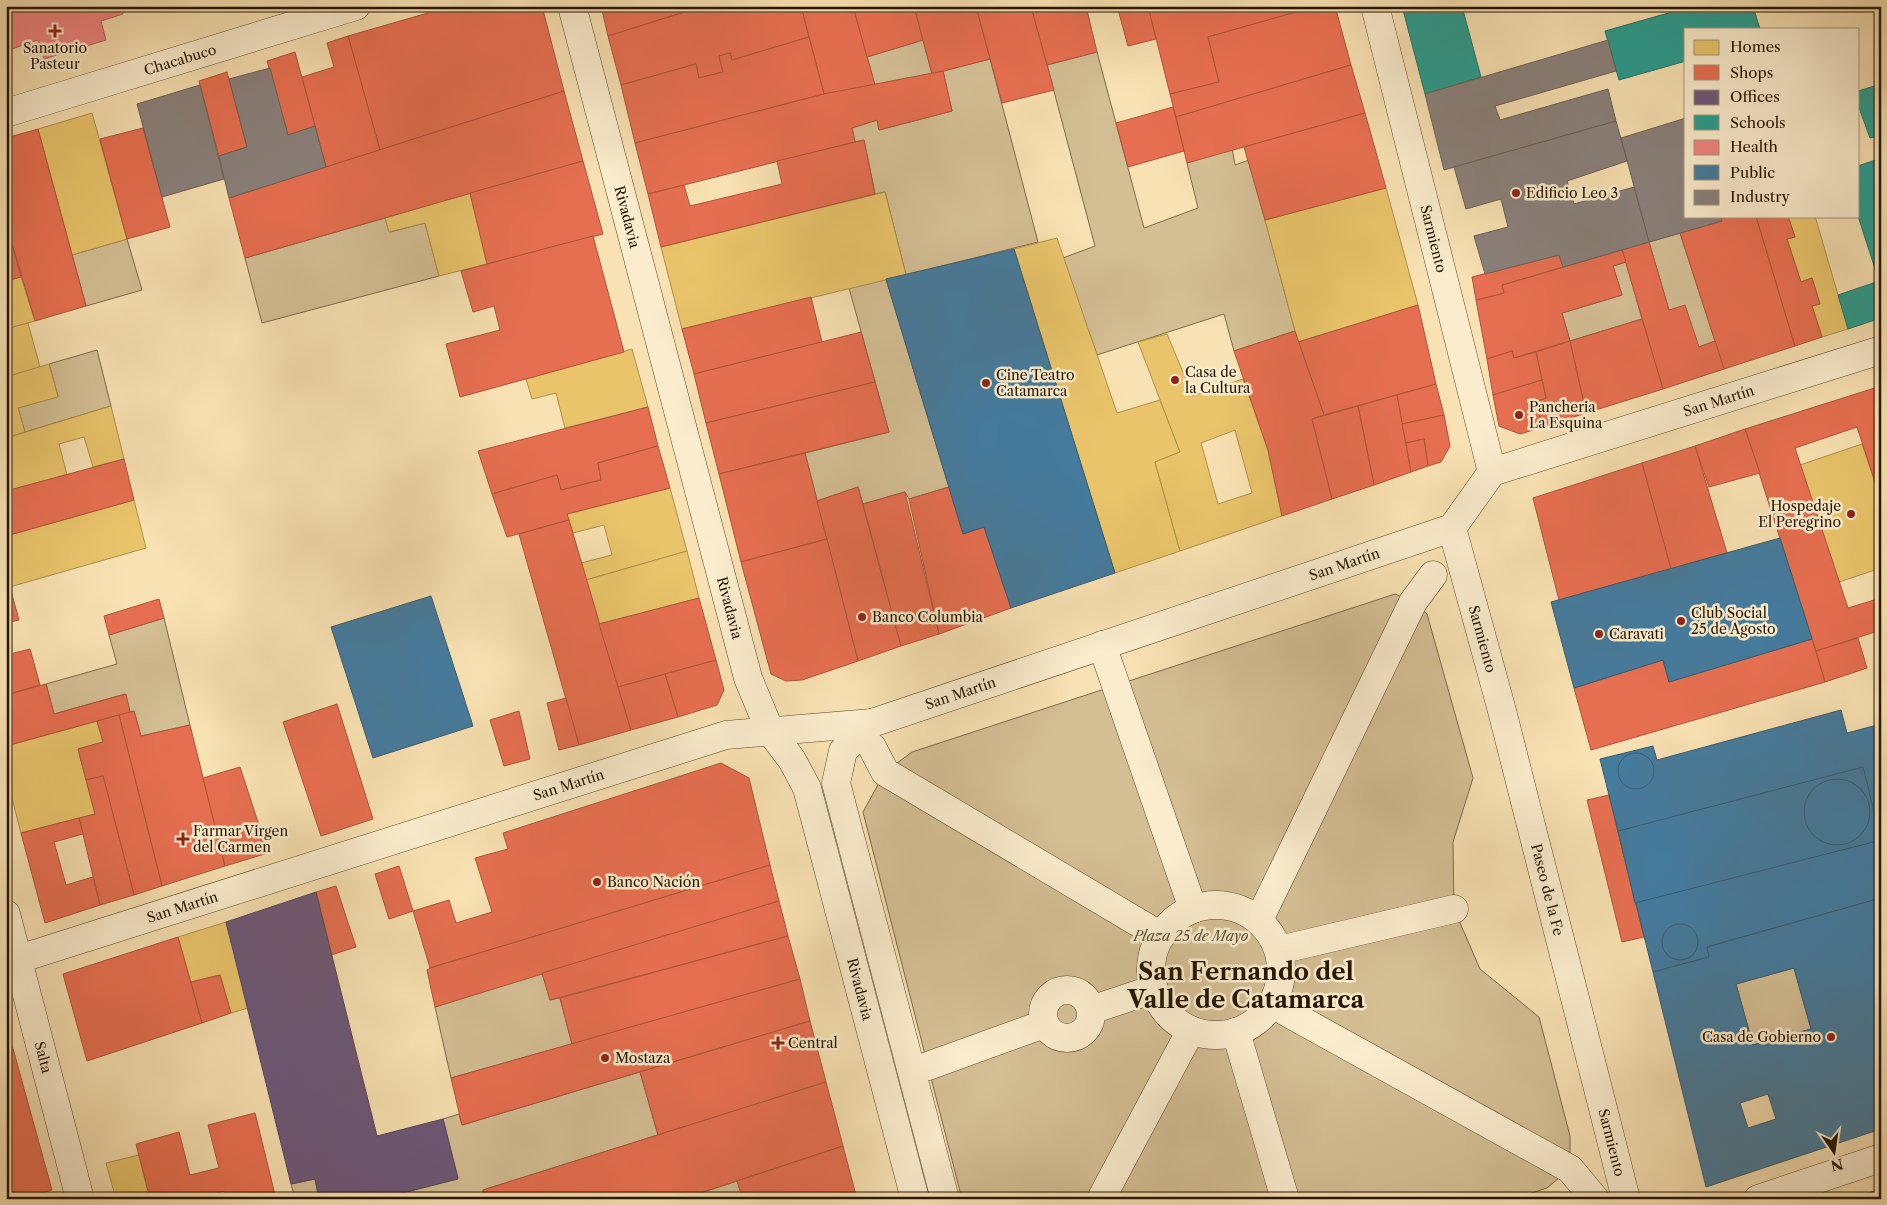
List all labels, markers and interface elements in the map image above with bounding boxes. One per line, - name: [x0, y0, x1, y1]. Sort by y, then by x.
- marker: Sanatorio Pasteur: [48, 24, 62, 38]
- legend: [1684, 28, 1860, 218]
- text: Homes: [1730, 37, 1781, 56]
- place label: Sanatorio Pasteur: [23, 39, 87, 73]
- street label: Chacabuco: [142, 40, 218, 79]
- text: Shops: [1730, 63, 1773, 82]
- text: Offices: [1730, 87, 1780, 106]
- text: Schools: [1730, 113, 1786, 132]
- text: Health: [1730, 137, 1779, 156]
- text: Public: [1730, 163, 1775, 182]
- street label: Rivadavia: [610, 184, 644, 251]
- place label: Edificio Leo 3: [1526, 184, 1618, 202]
- marker: Edificio Leo 3: [1510, 187, 1522, 199]
- text: Industry: [1730, 187, 1790, 206]
- street label: Sarmiento: [1416, 203, 1451, 274]
- place label: Casa de la Cultura: [1185, 363, 1251, 397]
- place label: Cine Teatro Catamarca: [996, 366, 1075, 400]
- marker: Casa de la Cultura: [1169, 374, 1181, 386]
- marker: Cine Teatro Catamarca: [980, 377, 992, 389]
- street label: San Martín: [1681, 381, 1757, 421]
- place label: Pancheria La Esquina: [1529, 398, 1603, 432]
- marker: Pancheria La Esquina: [1513, 409, 1525, 421]
- place label: Hospedaje El Peregrino: [1758, 497, 1841, 531]
- marker: Hospedaje El Peregrino: [1845, 508, 1857, 520]
- street label: San Martín: [1307, 544, 1382, 584]
- street label: Rivadavia: [713, 575, 747, 641]
- street label: Sarmiento: [1465, 603, 1500, 675]
- place label: Club Social 25 de Agosto: [1691, 604, 1776, 638]
- place label: Banco Columbia: [872, 608, 983, 626]
- marker: Banco Columbia: [856, 611, 868, 623]
- marker: Club Social 25 de Agosto: [1675, 615, 1687, 627]
- place label: Caravati: [1609, 625, 1664, 643]
- marker: Caravati: [1593, 628, 1605, 640]
- street label: San Martín: [923, 673, 998, 714]
- street label: San Martín: [531, 765, 606, 805]
- place label: Farmar Virgen del Carmen: [193, 822, 288, 856]
- marker: Farmar Virgen del Carmen: [177, 833, 189, 845]
- street label: Paseo de la Fe: [1527, 842, 1568, 938]
- place label: Banco Nación: [607, 873, 700, 891]
- marker: Banco Nación: [591, 876, 603, 888]
- street label: San Martín: [145, 887, 220, 927]
- park label: Plaza 25 de Mayo: [1133, 927, 1249, 945]
- street label: Rivadavia: [843, 956, 877, 1023]
- district label: San Fernando del Valle de Catamarca: [1126, 957, 1366, 1014]
- place label: Casa de Gobierno: [1702, 1028, 1821, 1046]
- marker: Casa de Gobierno: [1825, 1031, 1837, 1043]
- place label: Central: [788, 1034, 838, 1052]
- marker: Central: [772, 1037, 784, 1049]
- street label: Salta: [30, 1039, 56, 1076]
- place label: Mostaza: [615, 1049, 671, 1067]
- marker: Mostaza: [599, 1052, 611, 1064]
- street label: Sarmiento: [1594, 1107, 1629, 1178]
- north arrow: [1810, 1128, 1860, 1178]
- text: N: [1829, 1155, 1845, 1175]

